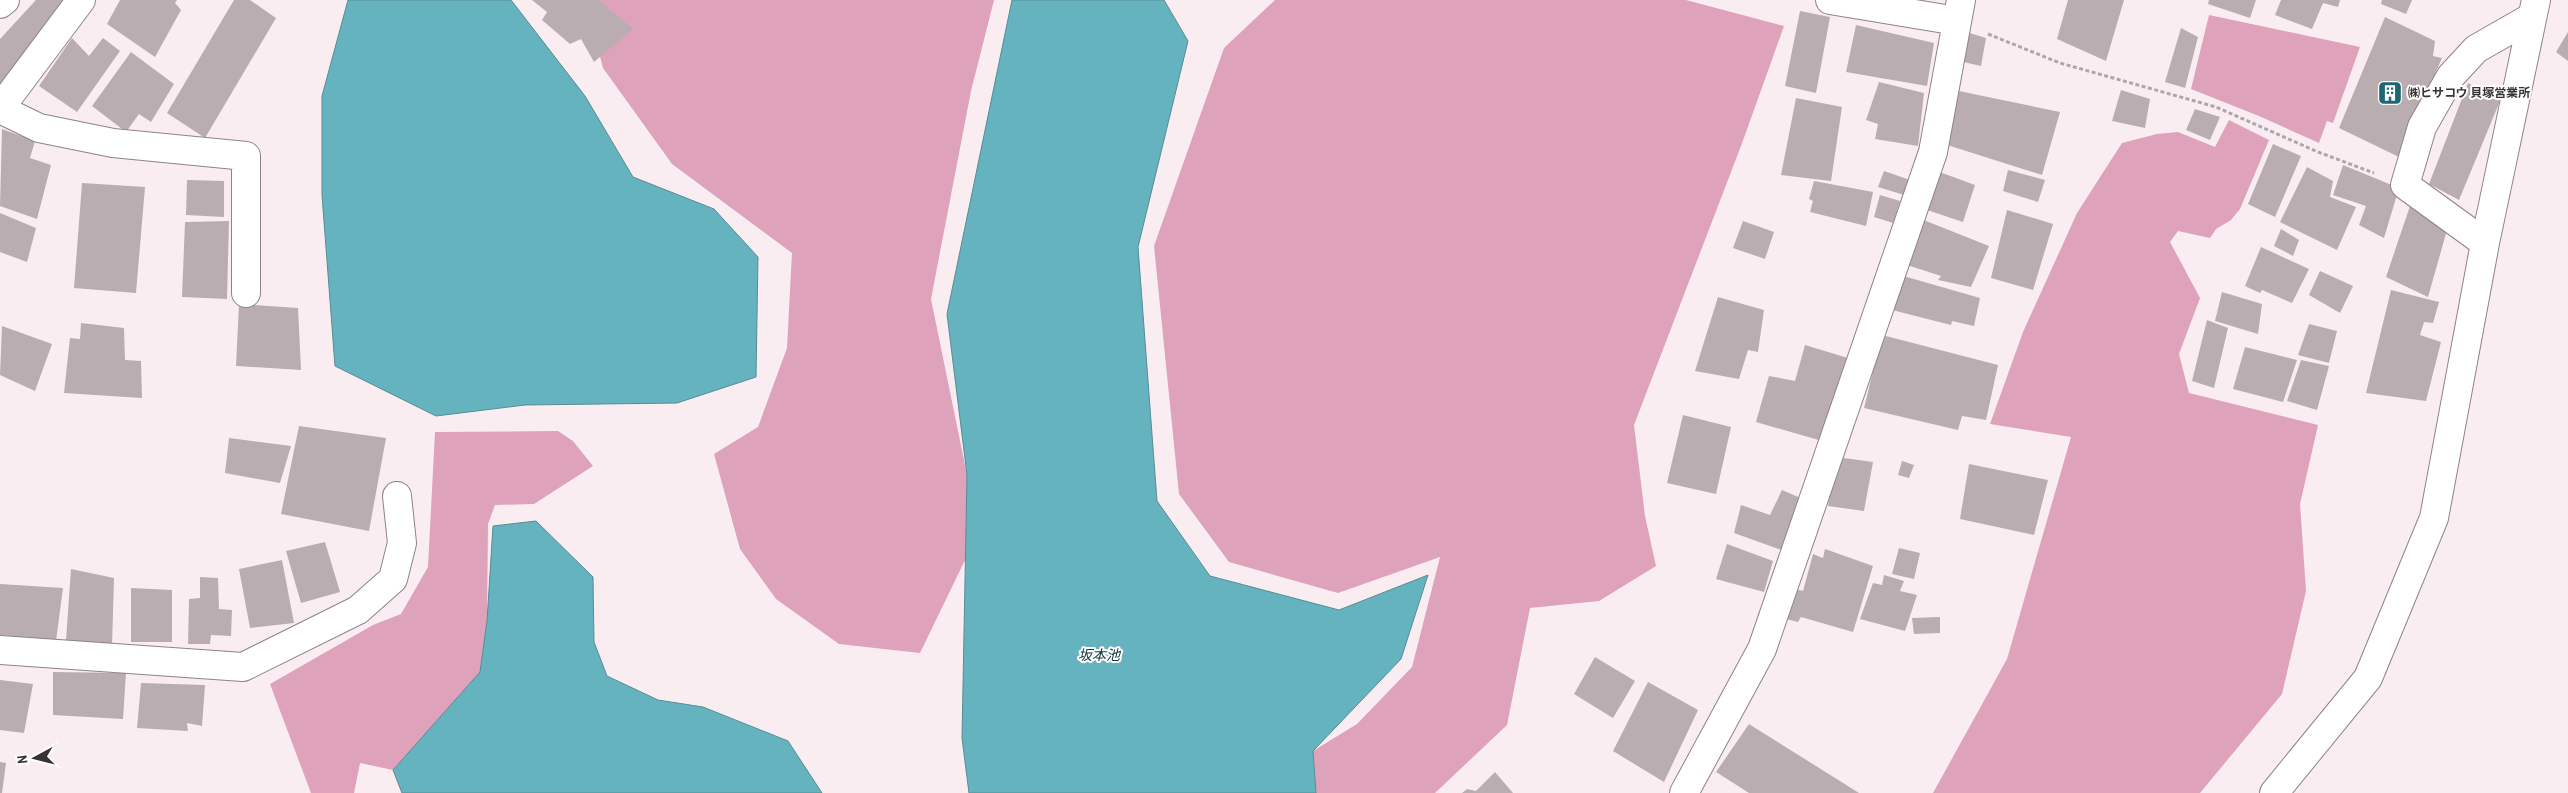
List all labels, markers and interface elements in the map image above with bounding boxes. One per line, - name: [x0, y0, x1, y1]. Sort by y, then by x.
- building icon: ㈱ヒサコウ 貝塚営業所: [2377, 80, 2403, 106]
- place label: ㈱ヒサコウ 貝塚営業所: [2408, 85, 2530, 101]
- water label: 坂本池: [1078, 646, 1122, 664]
- north arrow: [10, 733, 60, 783]
- text: N: [13, 754, 32, 765]

